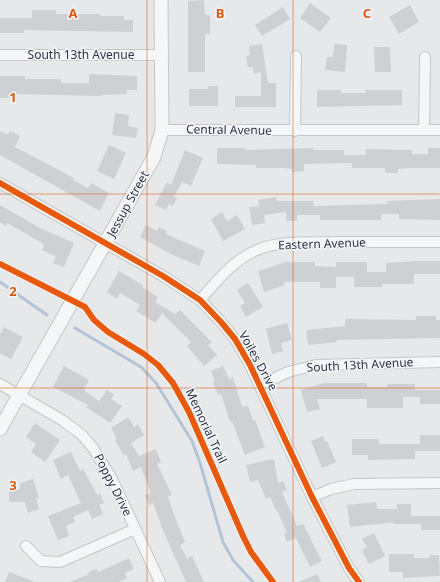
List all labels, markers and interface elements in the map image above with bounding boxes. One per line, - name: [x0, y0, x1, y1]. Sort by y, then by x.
- text: A: [69, 4, 78, 22]
- text: B: [216, 4, 224, 22]
- text: C: [363, 4, 371, 22]
- street label: South 13th Avenue: [28, 46, 135, 63]
- text: 1: [9, 88, 17, 106]
- street label: Central Avenue: [186, 120, 272, 139]
- street label: Jessup Street: [102, 167, 153, 241]
- street label: Eastern Avenue: [278, 233, 366, 254]
- text: 2: [9, 282, 17, 300]
- street label: Voiles Drive: [235, 328, 282, 394]
- street label: South 13th Avenue: [306, 353, 414, 376]
- street label: Memorial Trail: [182, 386, 231, 466]
- street label: Poppy Drive: [90, 451, 137, 519]
- text: 3: [9, 476, 17, 494]

